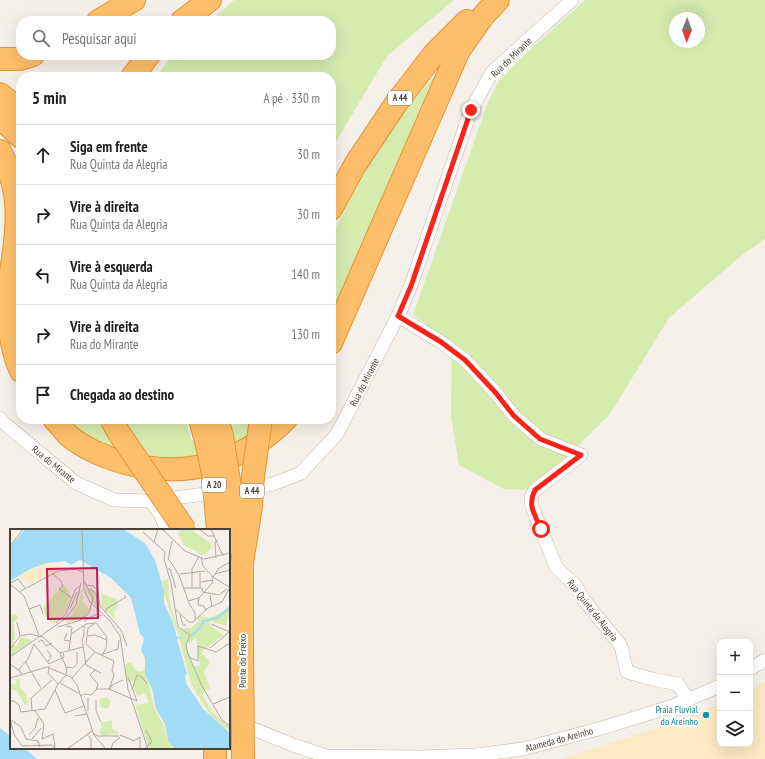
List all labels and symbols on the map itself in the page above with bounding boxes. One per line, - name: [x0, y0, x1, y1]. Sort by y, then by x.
- north arrow: [669, 12, 705, 48]
- street label: Rua do Mirante: [488, 34, 535, 80]
- road number: A 44: [388, 91, 412, 105]
- route end: [462, 101, 480, 119]
- street label: Rua do Mirante: [347, 356, 382, 409]
- street label: Rua do Mirante: [29, 443, 78, 486]
- road number: A 20: [202, 478, 226, 492]
- road number: A 44: [240, 484, 264, 498]
- route start: [532, 520, 550, 538]
- inset map: [10, 529, 230, 749]
- street label: Rua Quinta da Alegria: [564, 577, 621, 644]
- street label: Ponte do Freixo: [236, 634, 249, 688]
- place label: Praia Fluvial do Areinho: [656, 703, 699, 728]
- marker: Praia Fluvial do Areinho: [701, 710, 711, 720]
- street label: Alameda do Areinho: [524, 724, 594, 755]

